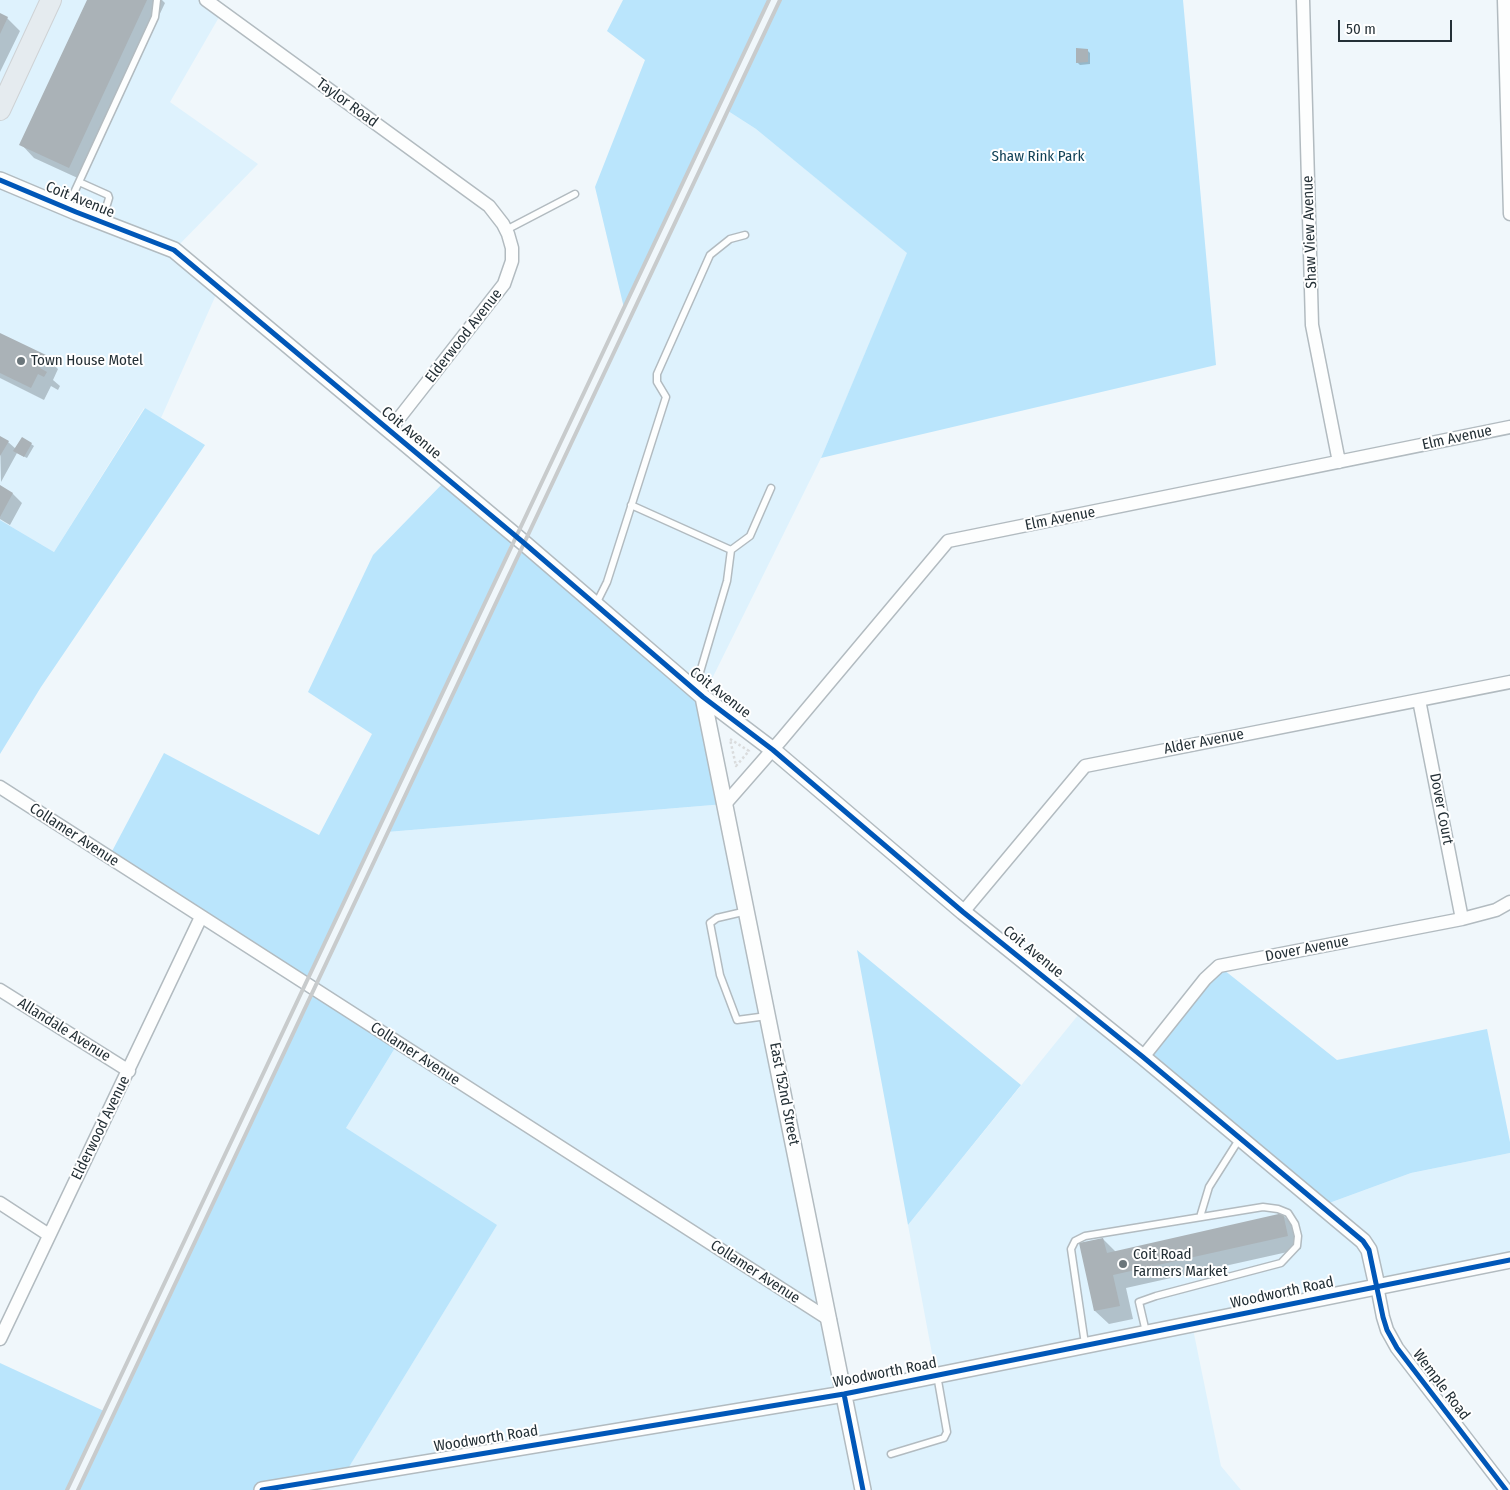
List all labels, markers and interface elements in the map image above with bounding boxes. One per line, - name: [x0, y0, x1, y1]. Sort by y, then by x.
- scale bar: [1340, 10, 1454, 42]
- text: 50 m: [1346, 20, 1376, 38]
- street label: Taylor Road: [313, 75, 381, 131]
- park label: Shaw Rink Park: [992, 148, 1084, 166]
- street label: Shaw View Avenue: [1299, 175, 1321, 289]
- street label: Coit Avenue: [43, 178, 117, 222]
- street label: Elderwood Avenue: [422, 286, 506, 386]
- place label: Town House Motel: [31, 352, 143, 370]
- marker: Town House Motel: [15, 355, 27, 367]
- street label: Coit Avenue: [377, 403, 445, 463]
- street label: Elm Avenue: [1420, 422, 1494, 454]
- street label: Elm Avenue: [1023, 503, 1097, 535]
- street label: Coit Avenue: [686, 664, 754, 722]
- street label: Alder Avenue: [1162, 725, 1246, 759]
- street label: Dover Court: [1425, 772, 1457, 846]
- street label: Collamer Avenue: [26, 799, 122, 871]
- street label: Coit Avenue: [999, 922, 1067, 982]
- street label: Dover Avenue: [1264, 932, 1350, 966]
- street label: Allandale Avenue: [14, 994, 114, 1066]
- street label: Collamer Avenue: [367, 1018, 463, 1090]
- street label: East 152nd Street: [765, 1041, 803, 1147]
- street label: Elderwood Avenue: [68, 1073, 134, 1183]
- street label: Collamer Avenue: [707, 1236, 803, 1308]
- place label: Coit Road Farmers Market: [1133, 1246, 1228, 1281]
- marker: Coit Road Farmers Market: [1117, 1258, 1129, 1270]
- street label: Woodworth Road: [1229, 1273, 1335, 1313]
- street label: Wemple Road: [1409, 1346, 1473, 1424]
- street label: Woodworth Road: [832, 1354, 938, 1392]
- street label: Woodworth Road: [433, 1422, 539, 1456]

